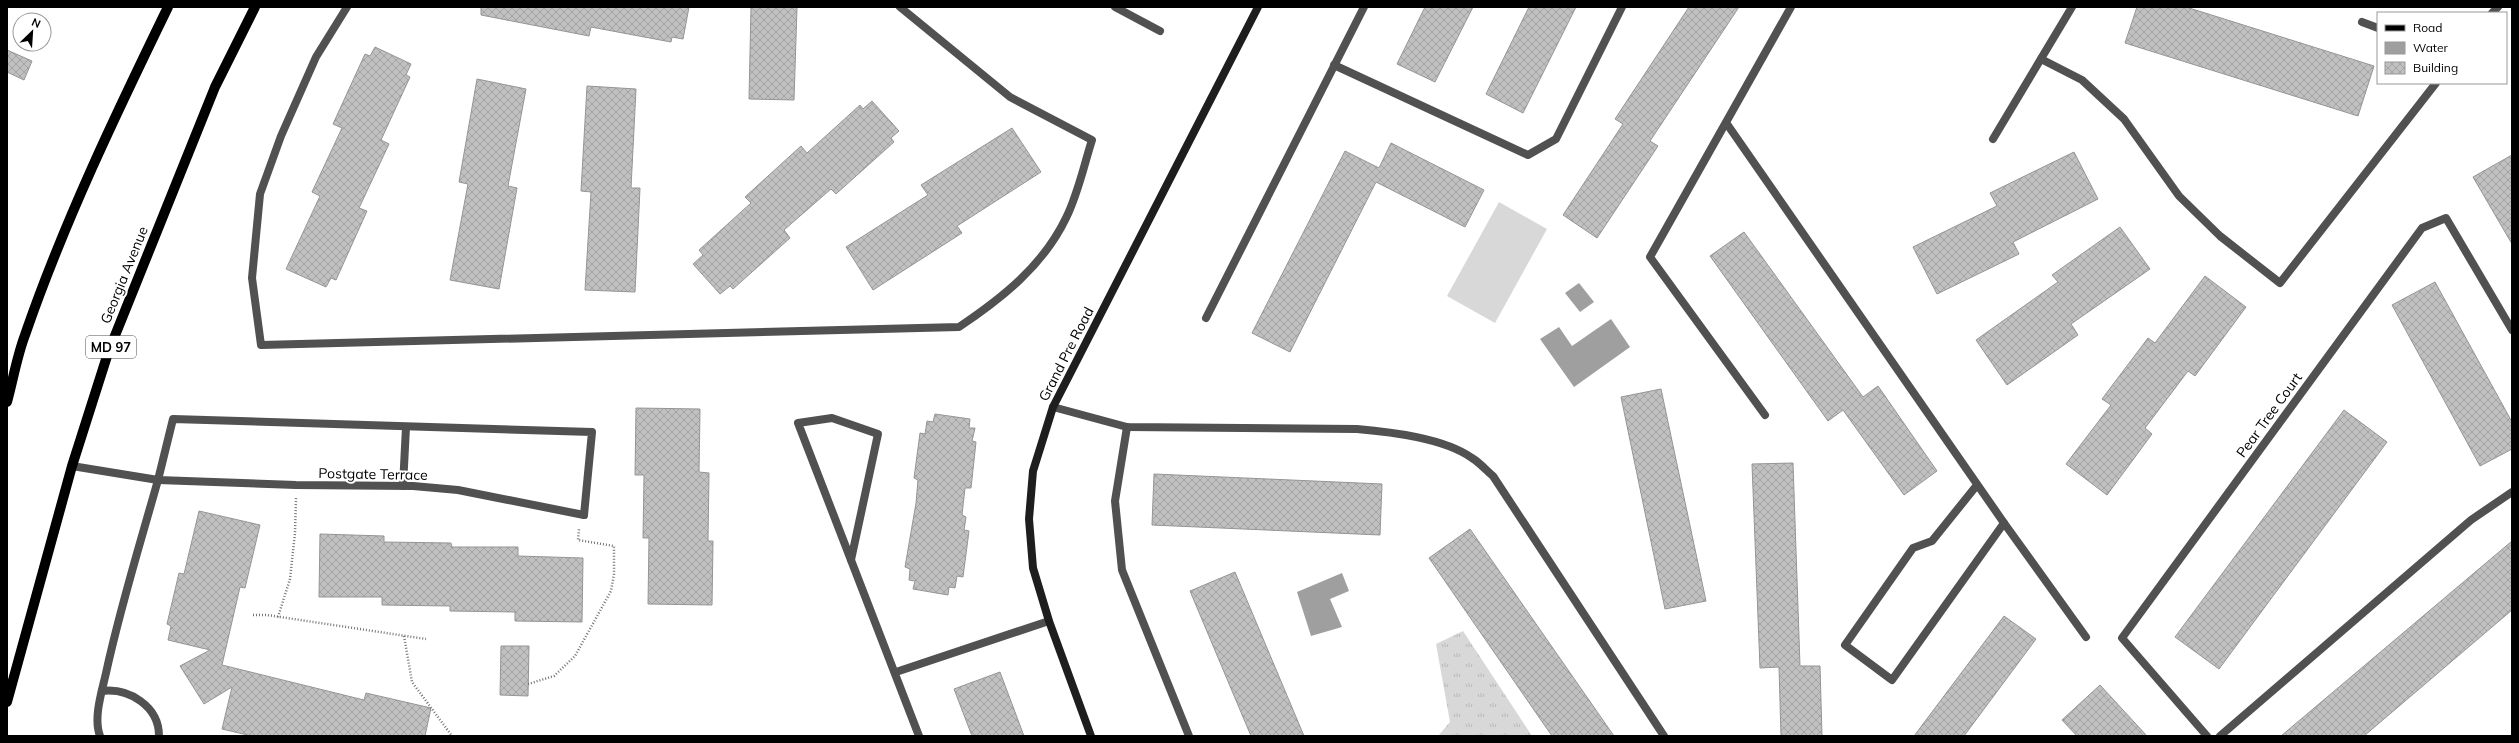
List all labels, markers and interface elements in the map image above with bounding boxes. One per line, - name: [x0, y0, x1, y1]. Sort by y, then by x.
- north arrow: [12, 12, 52, 52]
- legend: [2377, 12, 2507, 84]
- text: N: [30, 15, 43, 31]
- text: Road: [2413, 20, 2442, 35]
- text: Water: [2413, 40, 2449, 55]
- text: Building: [2413, 60, 2458, 75]
- street label: Georgia Avenue: [96, 224, 152, 326]
- street label: Grand Pre Road: [1034, 304, 1098, 404]
- road number: MD 97: [86, 336, 136, 358]
- street label: Pear Tree Court: [2232, 369, 2306, 461]
- street label: Postgate Terrace: [318, 464, 428, 484]

